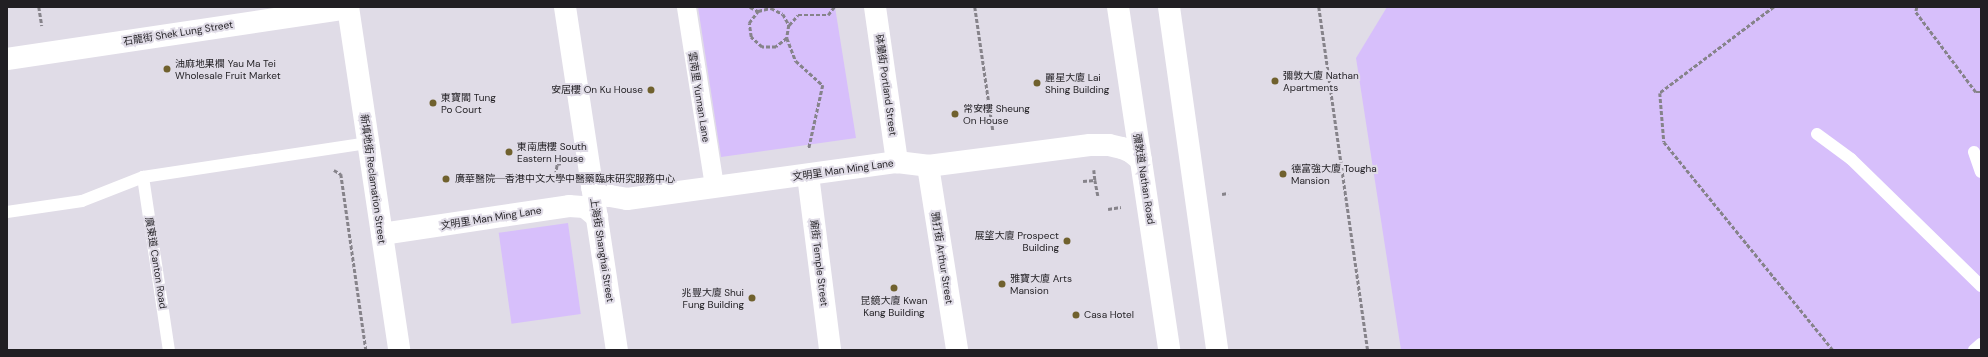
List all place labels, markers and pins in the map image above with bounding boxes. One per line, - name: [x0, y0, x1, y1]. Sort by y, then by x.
- place label: 油麻地果欄 Yau Ma Tei Wholesale Fruit Market: [175, 57, 281, 80]
- marker: 油麻地果欄 Yau Ma Tei Wholesale Fruit Market: [162, 64, 172, 74]
- place label: 彌敦大廈 Nathan Apartments: [1283, 69, 1359, 92]
- place label: 麗星大廈 Lai Shing Building: [1045, 71, 1109, 94]
- marker: 彌敦大廈 Nathan Apartments: [1270, 76, 1280, 86]
- marker: 麗星大廈 Lai Shing Building: [1032, 78, 1042, 88]
- place label: 安居樓 On Ku House: [551, 84, 643, 96]
- marker: 安居樓 On Ku House: [646, 85, 656, 95]
- place label: 東寶閣 Tung Po Court: [441, 91, 496, 114]
- marker: 東寶閣 Tung Po Court: [428, 98, 438, 108]
- place label: 常安樓 Sheung On House: [963, 102, 1030, 126]
- marker: 常安樓 Sheung On House: [950, 109, 960, 119]
- place label: 東南唐樓 South Eastern House: [517, 140, 587, 164]
- marker: 東南唐樓 South Eastern House: [504, 147, 514, 157]
- place label: 德富強大廈 Tougha Mansion: [1291, 162, 1377, 186]
- marker: 德富強大廈 Tougha Mansion: [1278, 169, 1288, 179]
- marker: 廣華醫院─香港中文大學中醫藥臨床研究服務中心: [440, 173, 452, 185]
- place label: 廣華醫院─香港中文大學中醫藥臨床研究服務中心: [455, 173, 675, 185]
- place label: 展望大廈 Prospect Building: [975, 229, 1059, 252]
- marker: 展望大廈 Prospect Building: [1062, 236, 1072, 246]
- place label: 雅寶大廈 Arts Mansion: [1010, 272, 1072, 296]
- marker: 雅寶大廈 Arts Mansion: [997, 279, 1007, 289]
- marker: 昆鏡大廈 Kwan Kang Building: [889, 283, 899, 293]
- place label: 兆豐大廈 Shui Fung Building: [682, 286, 744, 310]
- marker: 兆豐大廈 Shui Fung Building: [747, 293, 757, 303]
- place label: 昆鏡大廈 Kwan Kang Building: [861, 294, 927, 318]
- place label: Casa Hotel: [1084, 309, 1134, 321]
- marker: Casa Hotel: [1071, 310, 1081, 320]

